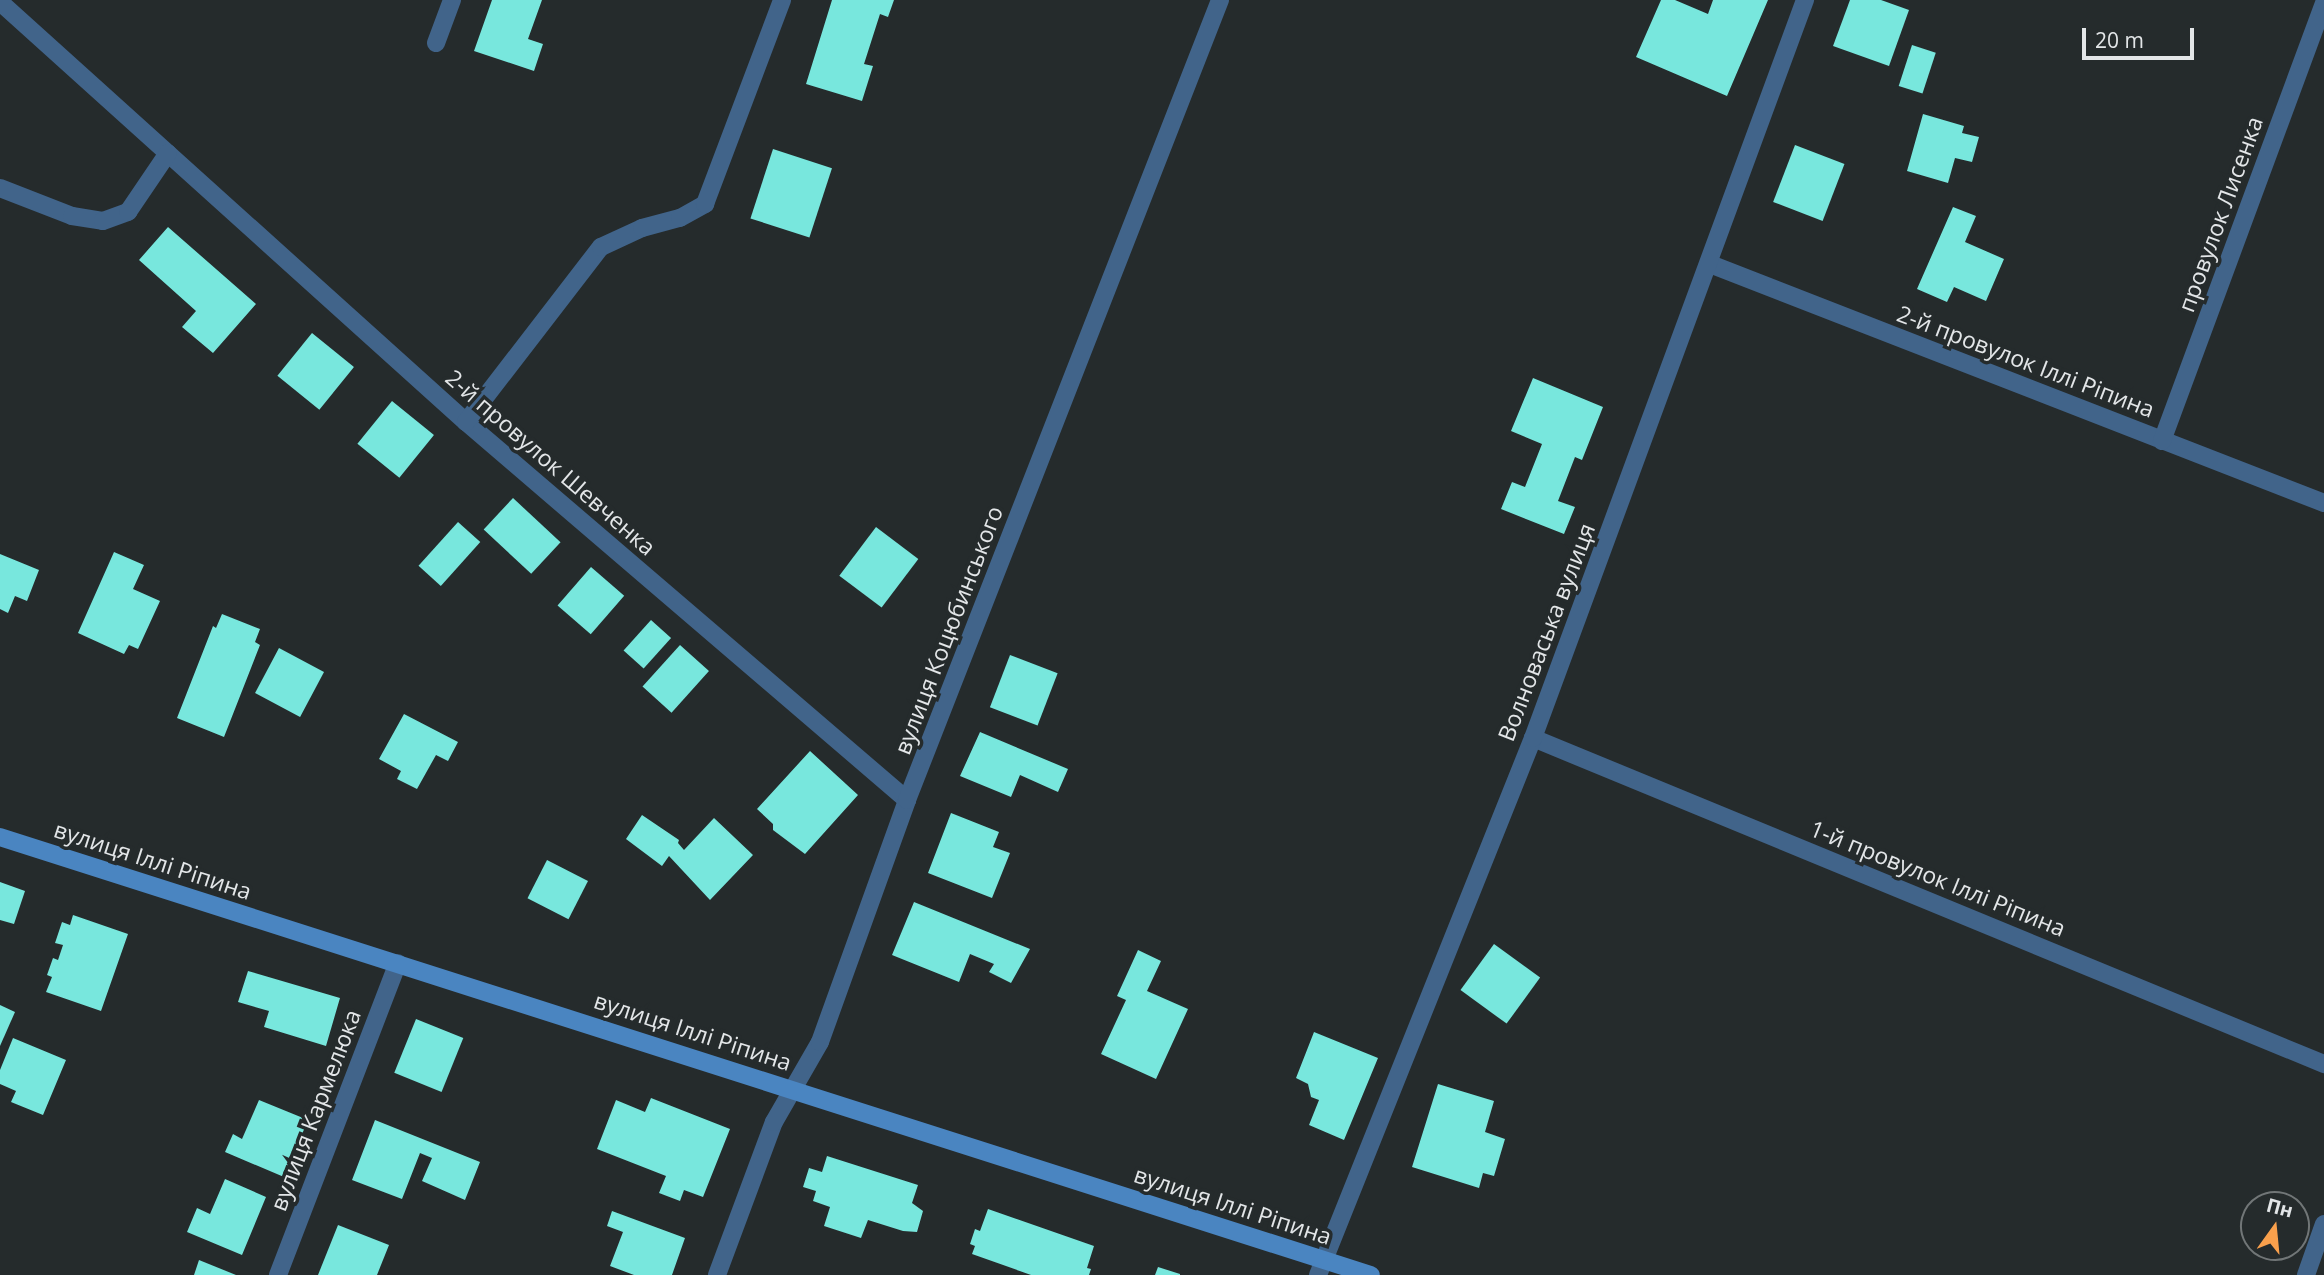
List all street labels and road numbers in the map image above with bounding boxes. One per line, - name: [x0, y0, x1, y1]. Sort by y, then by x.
- street label: провулок Лисенка: [2172, 113, 2268, 315]
- street label: 2-й провулок Іллі Ріпина: [1893, 299, 2159, 423]
- street label: 2-й провулок Шевченка: [440, 363, 662, 561]
- street label: вулиця Коцюбинського: [888, 502, 1008, 758]
- street label: Волноваська вулиця: [1492, 519, 1600, 745]
- street label: 1-й провулок Іллі Ріпина: [1806, 814, 2070, 942]
- street label: вулиця Іллі Ріпина: [51, 815, 255, 905]
- street label: вулиця Іллі Ріпина: [591, 986, 795, 1076]
- street label: вулиця Кармелюка: [264, 1006, 366, 1214]
- street label: вулиця Іллі Ріпина: [1131, 1160, 1335, 1250]

